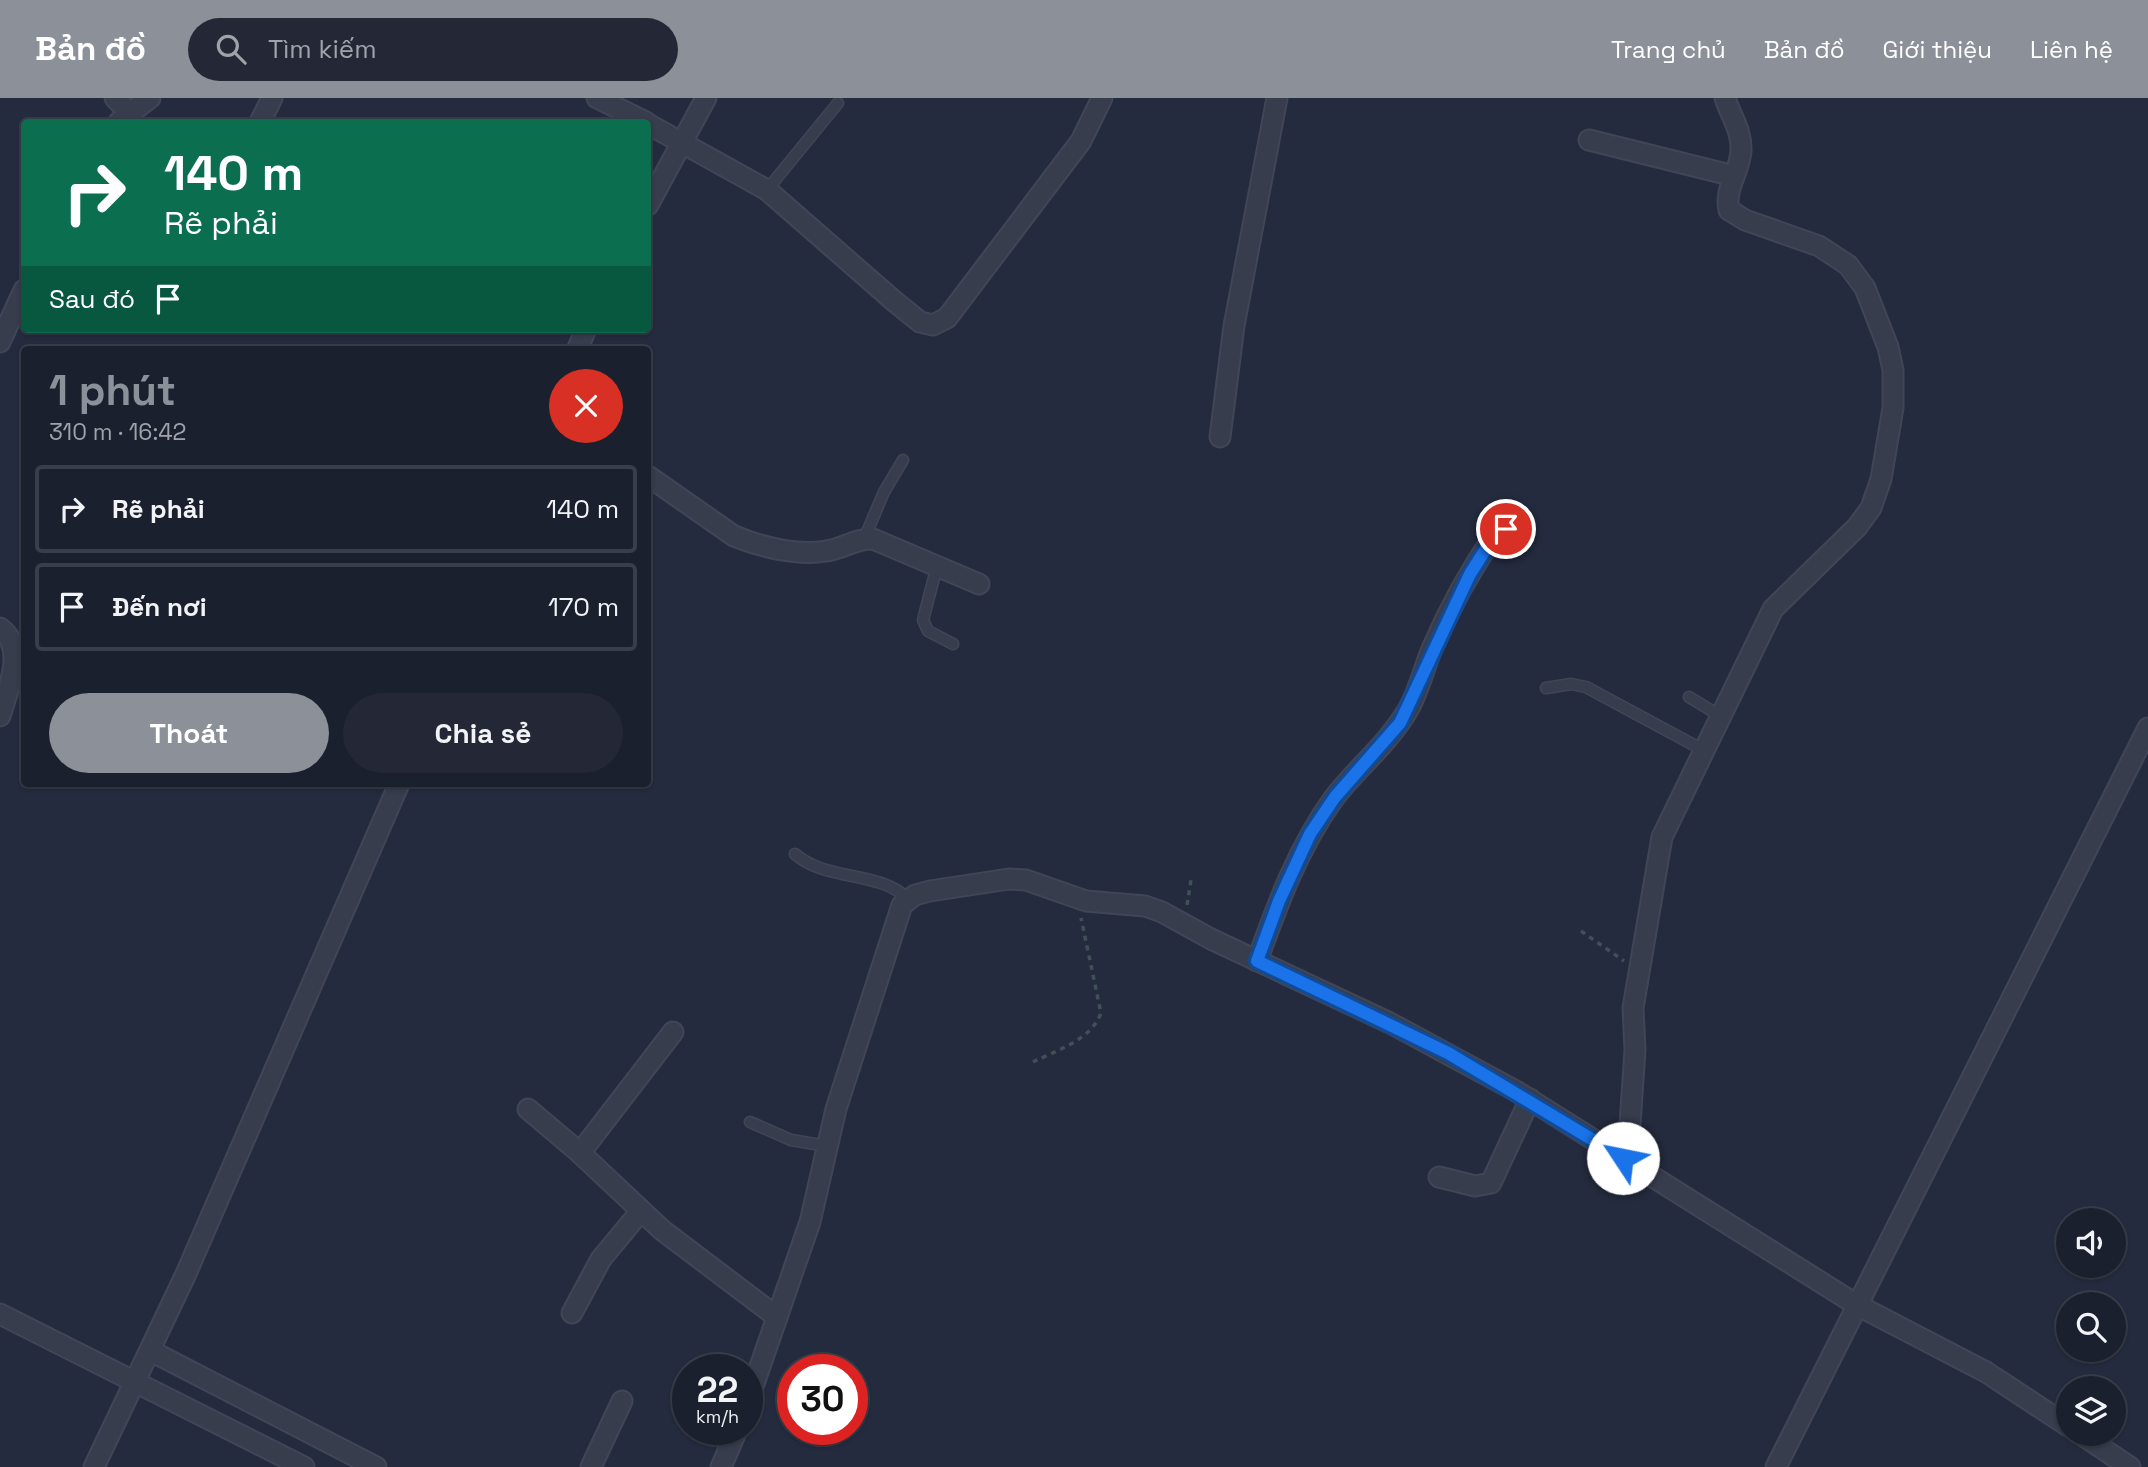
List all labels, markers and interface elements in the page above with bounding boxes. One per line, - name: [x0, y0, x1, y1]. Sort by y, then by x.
- search box: [188, 18, 678, 81]
- text: Bản đồ: [35, 28, 146, 70]
- icon: search: [212, 30, 250, 68]
- text: Tìm kiếm: [268, 32, 377, 66]
- text: Trang chủ: [1611, 34, 1726, 65]
- text: Bản đồ: [1764, 34, 1845, 65]
- text: Giới thiệu: [1883, 34, 1992, 65]
- text: Liên hệ: [2030, 34, 2113, 65]
- text: 140 m: [164, 142, 303, 204]
- icon: right: [49, 147, 140, 238]
- text: Rẽ phải: [164, 203, 278, 243]
- icon: arrive: [149, 280, 187, 318]
- text: Sau đó: [49, 282, 135, 316]
- text: 1 phút: [49, 364, 176, 417]
- button: close: [549, 369, 623, 443]
- text: 310 m · 16:42: [49, 417, 186, 447]
- icon: right: [53, 490, 91, 528]
- text: Rẽ phải: [112, 492, 205, 526]
- text: 140 m: [546, 492, 619, 526]
- pin: [1476, 499, 1536, 559]
- icon: arrive: [1487, 510, 1525, 548]
- icon: arrive: [53, 588, 91, 626]
- text: Đến nơi: [112, 590, 207, 624]
- text: 170 m: [548, 590, 619, 624]
- button: Thoát: [49, 693, 329, 773]
- button: Chia sẻ: [343, 693, 623, 773]
- position arrow: [1586, 1121, 1660, 1195]
- map controls: [2056, 1208, 2126, 1446]
- button: sound: [2056, 1208, 2126, 1278]
- button: search: [2056, 1292, 2126, 1362]
- speed limit sign: 30: [777, 1354, 868, 1445]
- text: 22: [697, 1368, 738, 1412]
- button: layers: [2056, 1376, 2126, 1446]
- text: km/h: [696, 1405, 739, 1428]

